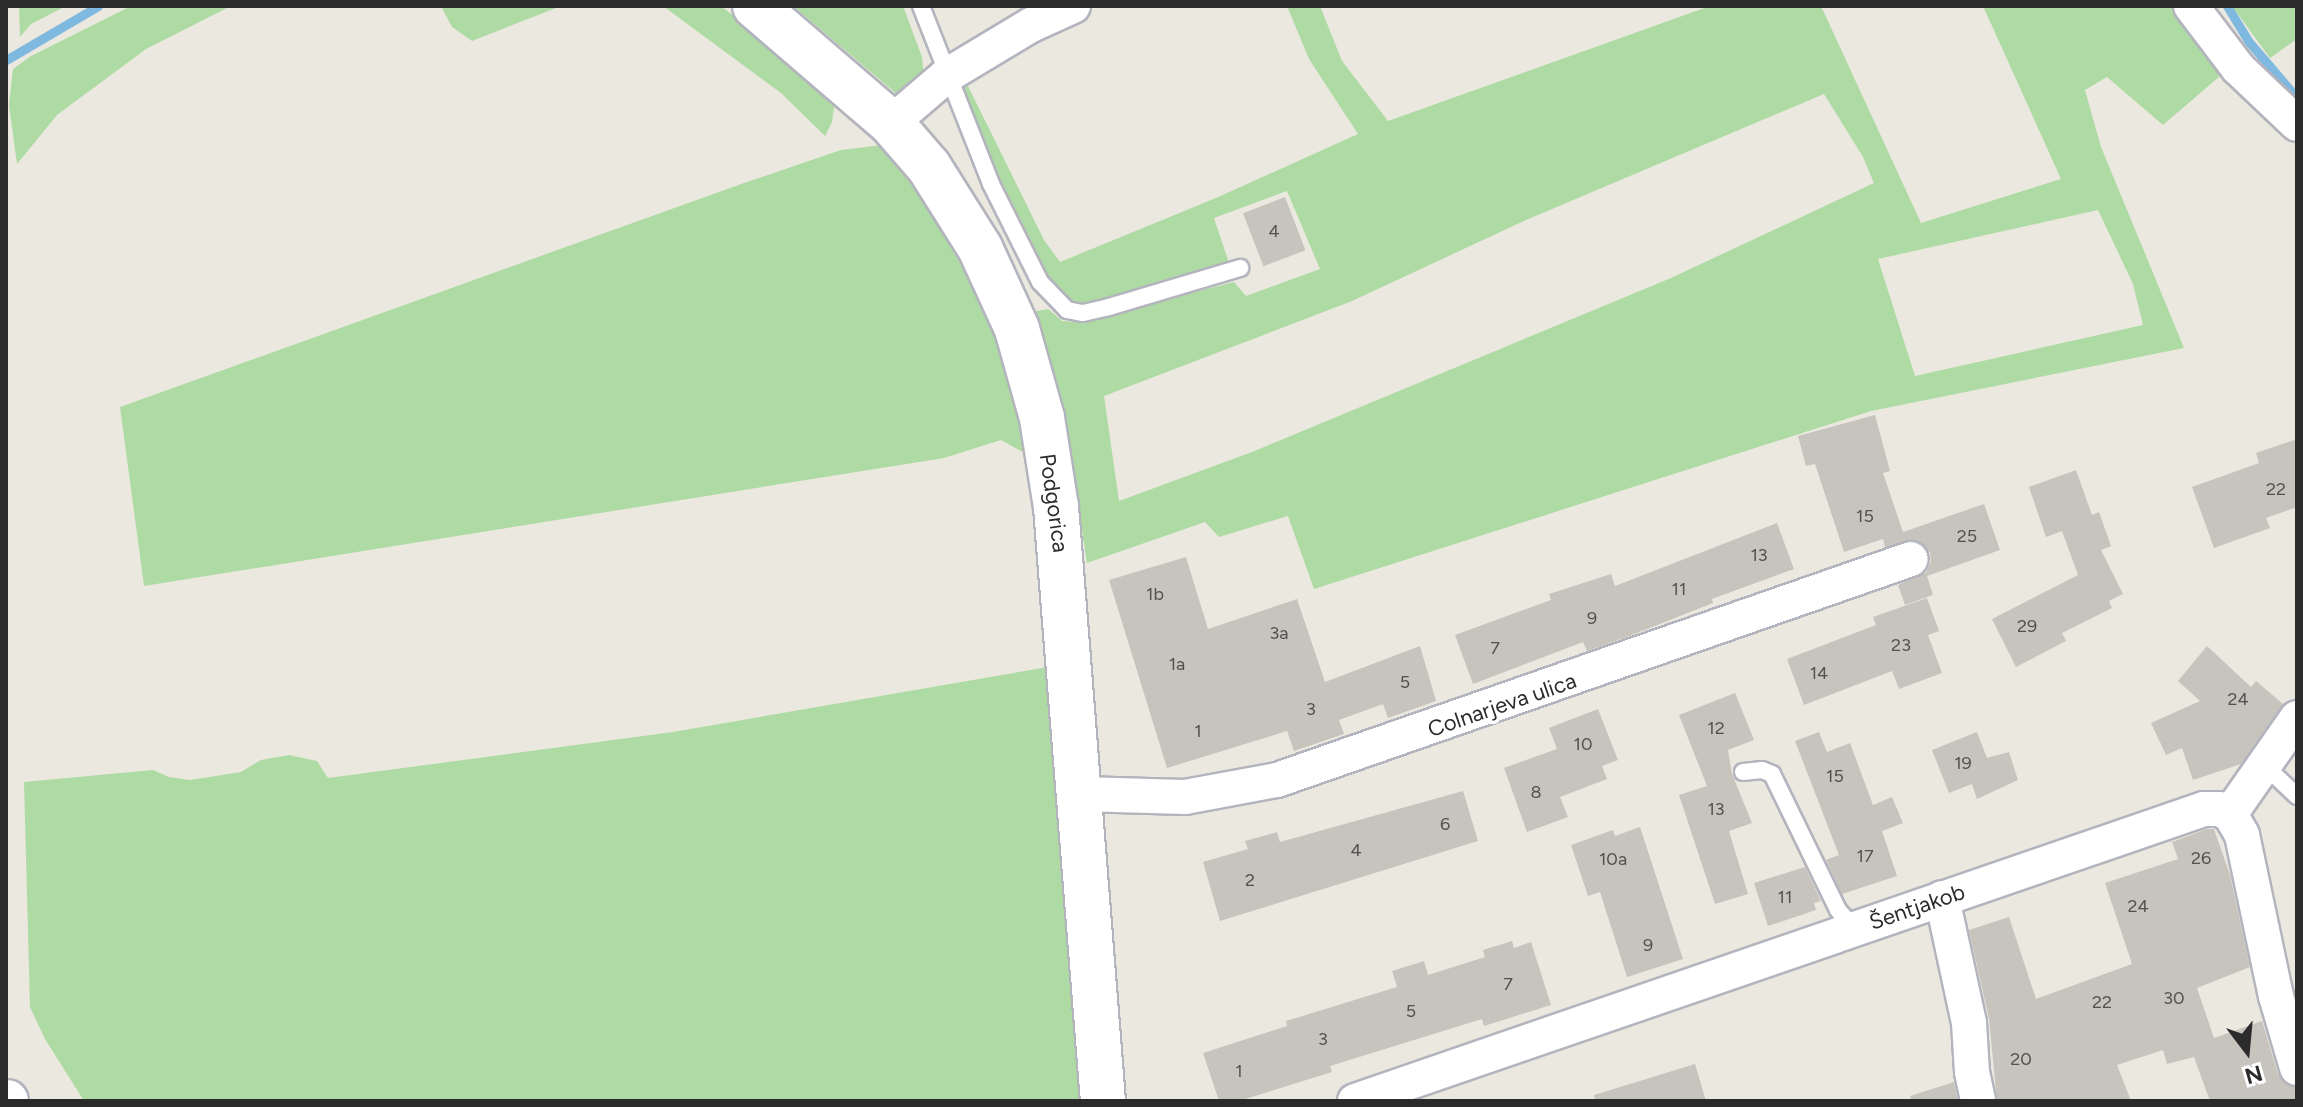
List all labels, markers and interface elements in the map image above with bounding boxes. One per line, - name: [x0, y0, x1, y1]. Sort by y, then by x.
- house number: 4: [1268, 220, 1280, 242]
- street label: Podgorica: [1034, 452, 1074, 554]
- house number: 22: [2266, 478, 2286, 500]
- house number: 15: [1856, 505, 1874, 527]
- house number: 25: [1957, 525, 1977, 547]
- house number: 13: [1750, 544, 1768, 566]
- house number: 11: [1672, 578, 1686, 600]
- house number: 1b: [1146, 583, 1164, 605]
- house number: 9: [1587, 607, 1597, 629]
- house number: 29: [2017, 615, 2037, 637]
- house number: 3a: [1270, 622, 1288, 644]
- house number: 23: [1891, 634, 1911, 656]
- house number: 7: [1490, 637, 1500, 659]
- house number: 1a: [1169, 653, 1185, 675]
- house number: 14: [1810, 662, 1828, 684]
- street label: Colnarjeva ulica: [1424, 667, 1580, 743]
- house number: 5: [1400, 671, 1410, 693]
- house number: 24: [2227, 688, 2249, 710]
- house number: 3: [1306, 698, 1316, 720]
- house number: 12: [1707, 717, 1725, 739]
- house number: 1: [1194, 720, 1202, 742]
- house number: 10: [1574, 733, 1592, 755]
- house number: 19: [1954, 752, 1972, 774]
- house number: 15: [1826, 765, 1844, 787]
- house number: 8: [1530, 781, 1542, 803]
- house number: 13: [1707, 798, 1725, 820]
- house number: 6: [1440, 813, 1450, 835]
- house number: 4: [1350, 839, 1362, 861]
- house number: 17: [1856, 845, 1874, 867]
- house number: 26: [2191, 847, 2211, 869]
- house number: 10a: [1599, 848, 1627, 870]
- house number: 2: [1245, 869, 1255, 891]
- street label: Šentjakob: [1866, 878, 1968, 936]
- house number: 11: [1778, 886, 1792, 908]
- house number: 24: [2127, 895, 2149, 917]
- house number: 9: [1643, 934, 1653, 956]
- house number: 7: [1503, 973, 1513, 995]
- house number: 30: [2163, 987, 2185, 1009]
- house number: 22: [2092, 991, 2112, 1013]
- house number: 5: [1406, 1000, 1416, 1022]
- north arrow: [2207, 1011, 2287, 1091]
- house number: 3: [1318, 1028, 1328, 1050]
- house number: 20: [2010, 1048, 2032, 1070]
- text: N: [2242, 1059, 2266, 1090]
- house number: 1: [1235, 1060, 1243, 1082]

